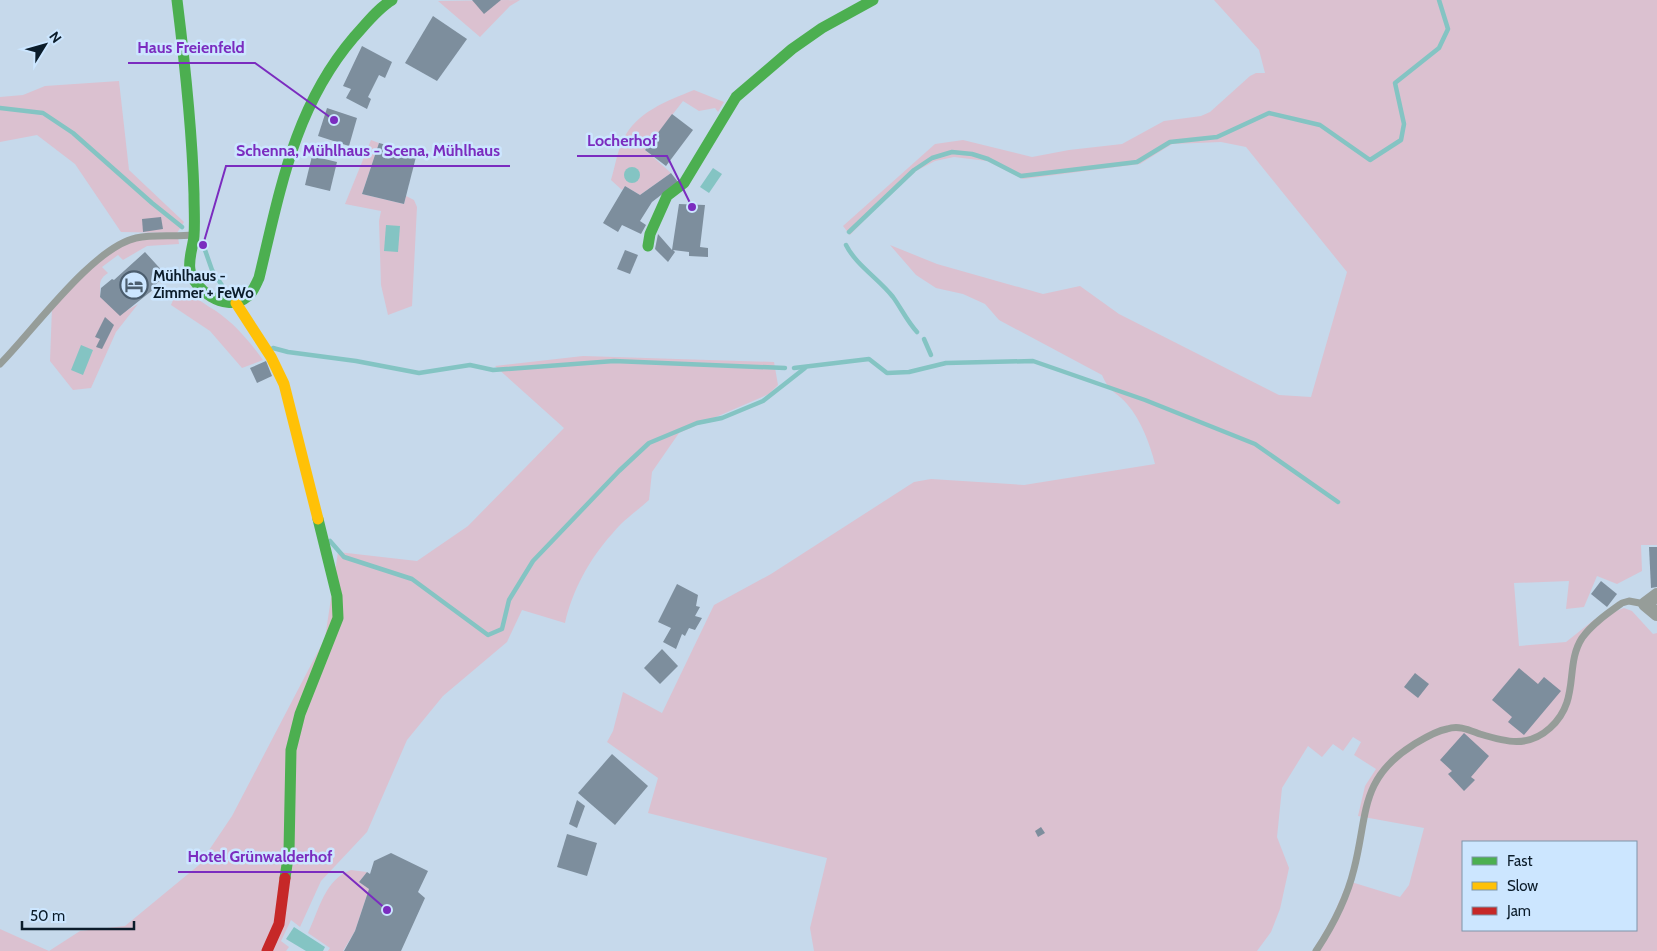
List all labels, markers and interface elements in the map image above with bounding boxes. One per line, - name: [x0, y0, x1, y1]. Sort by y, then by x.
- north arrow: [20, 20, 70, 70]
- text: N: [45, 28, 66, 47]
- callout: Haus Freienfeld: [128, 32, 255, 63]
- text: Haus Freienfeld: [137, 38, 245, 57]
- callout: Locherhof: [577, 125, 667, 156]
- text: Locherhof: [587, 131, 658, 150]
- callout: Schenna, Mühlhaus - Scena, Mühlhaus: [226, 135, 510, 166]
- text: Schenna, Mühlhaus - Scena, Mühlhaus: [236, 141, 500, 160]
- place label: Mühlhaus - Zimmer + FeWo: [153, 267, 254, 302]
- hotel icon: Mühlhaus - Zimmer + FeWo: [119, 270, 149, 300]
- callout: Hotel Grünwalderhof: [178, 841, 343, 872]
- legend: [1462, 841, 1637, 931]
- text: Hotel Grünwalderhof: [188, 847, 333, 866]
- text: Fast: [1507, 852, 1532, 870]
- text: Slow: [1507, 877, 1538, 895]
- scale bar: [22, 898, 135, 930]
- text: Jam: [1506, 902, 1531, 920]
- text: 50 m: [30, 907, 65, 925]

